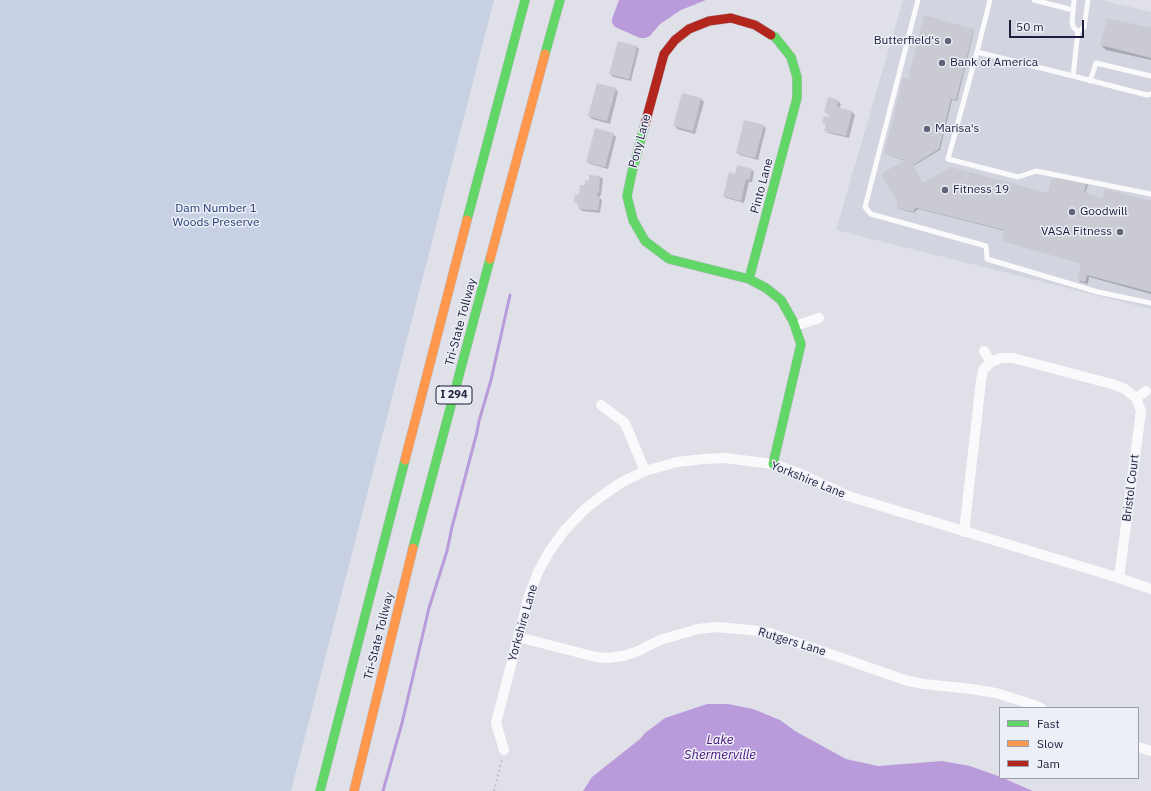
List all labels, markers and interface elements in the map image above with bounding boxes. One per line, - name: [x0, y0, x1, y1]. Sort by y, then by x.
- scale bar: [1011, 12, 1086, 38]
- text: 50 m: [1016, 19, 1044, 34]
- place label: Butterfield's: [874, 34, 940, 48]
- marker: Butterfield's: [943, 36, 953, 46]
- place label: Bank of America: [950, 56, 1038, 70]
- marker: Bank of America: [937, 58, 947, 68]
- street label: Pony Lane: [626, 113, 654, 169]
- place label: Marisa's: [935, 122, 979, 136]
- marker: Marisa's: [922, 124, 932, 134]
- street label: Pinto Lane: [748, 157, 776, 215]
- place label: Fitness 19: [953, 183, 1009, 197]
- marker: Fitness 19: [940, 185, 950, 195]
- park label: Dam Number 1 Woods Preserve: [172, 202, 260, 230]
- place label: Goodwill: [1080, 205, 1127, 219]
- marker: Goodwill: [1067, 207, 1077, 217]
- place label: VASA Fitness: [1041, 225, 1112, 239]
- marker: VASA Fitness: [1115, 227, 1125, 237]
- street label: Tri-State Tollway: [442, 277, 480, 367]
- road number: I 294: [436, 386, 472, 404]
- street label: Bristol Court: [1120, 454, 1142, 522]
- street label: Yorkshire Lane: [769, 459, 847, 501]
- street label: Yorkshire Lane: [505, 583, 541, 663]
- street label: Tri-State Tollway: [361, 591, 397, 681]
- street label: Rutgers Lane: [756, 625, 828, 659]
- legend: [999, 707, 1139, 779]
- text: Fast: [1037, 716, 1060, 731]
- water label: Lake Shermerville: [684, 732, 756, 763]
- text: Slow: [1037, 736, 1063, 751]
- text: Jam: [1037, 756, 1060, 771]

